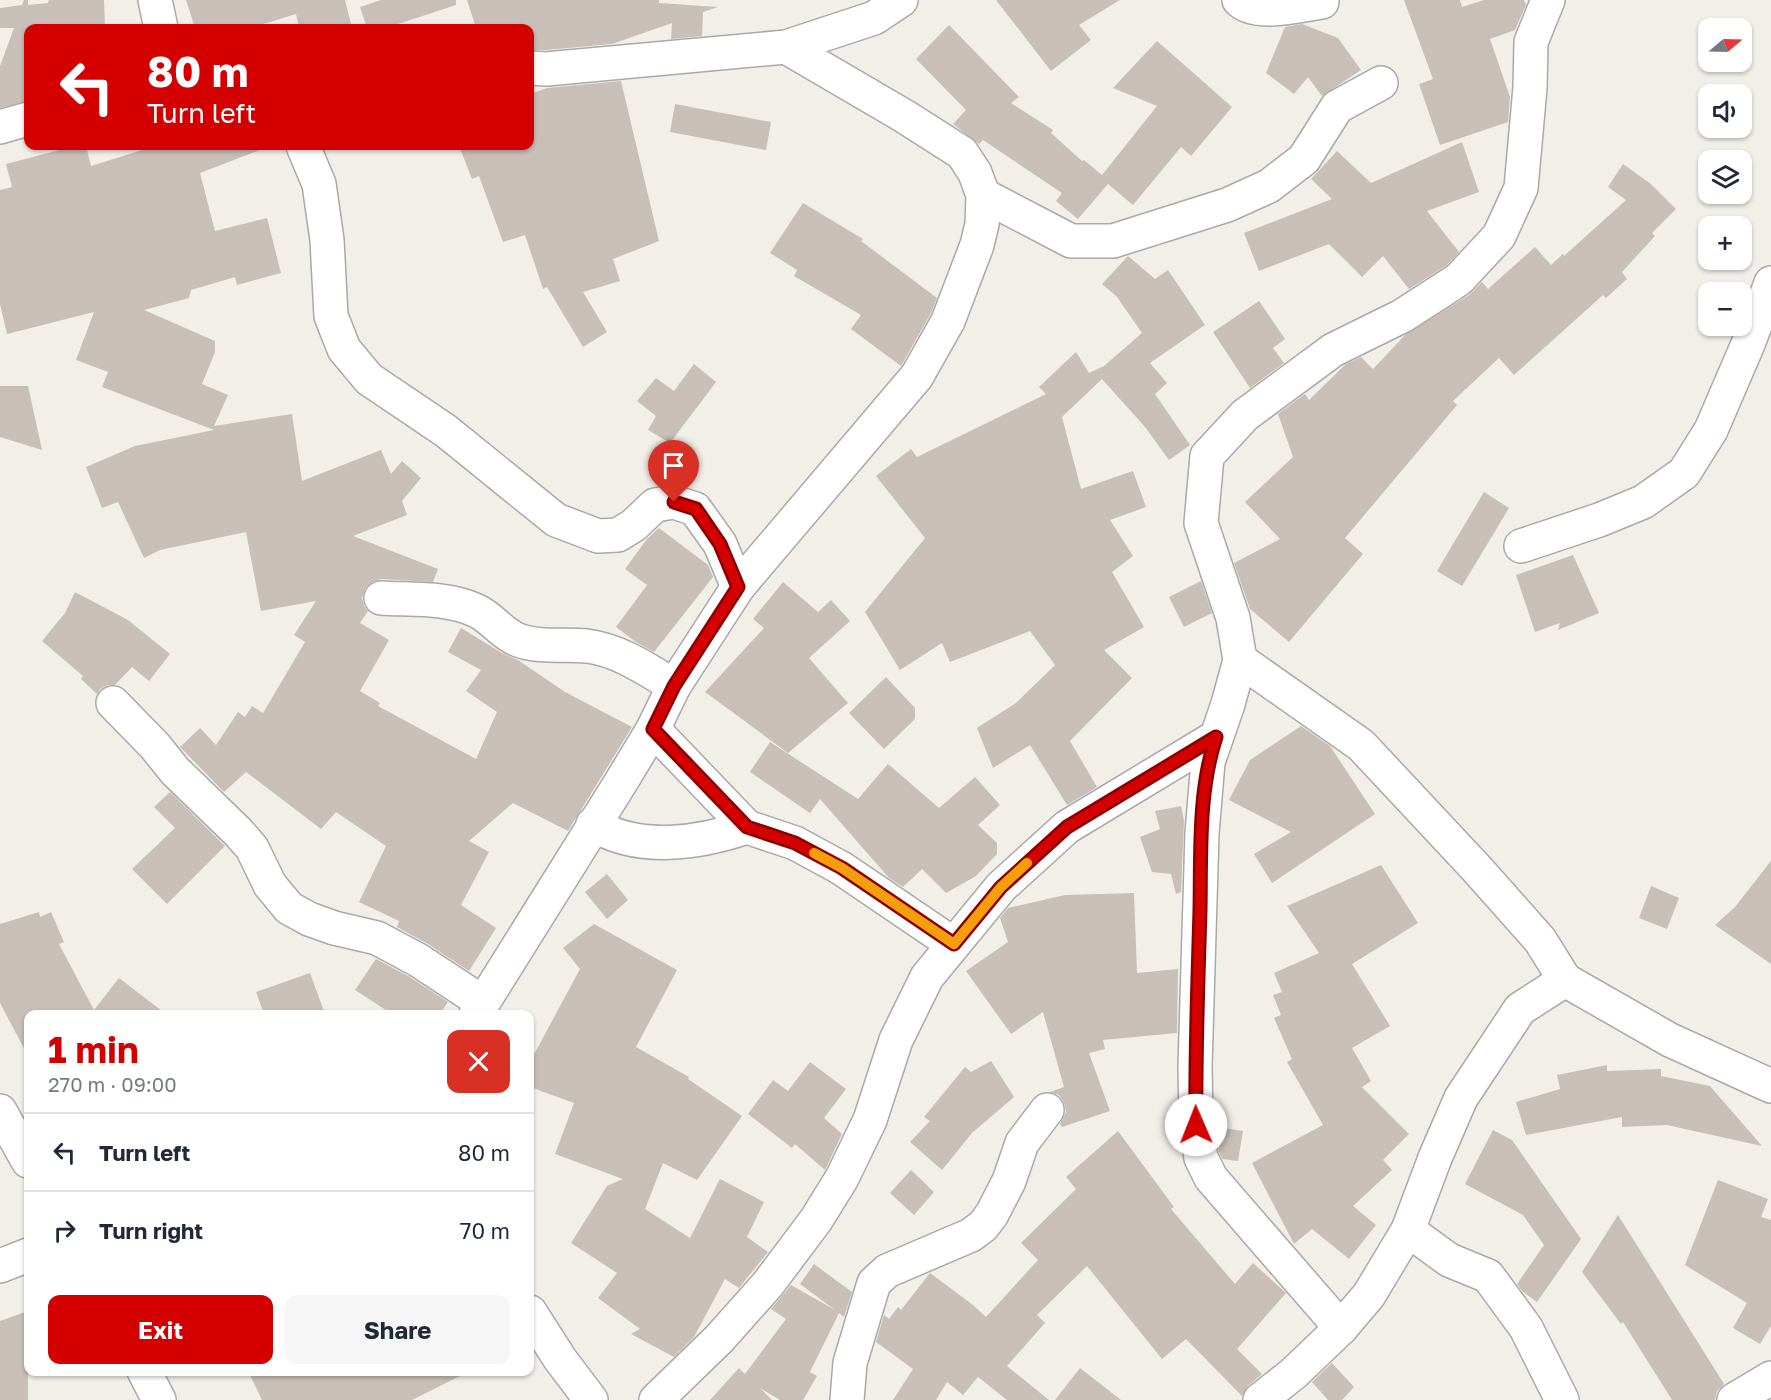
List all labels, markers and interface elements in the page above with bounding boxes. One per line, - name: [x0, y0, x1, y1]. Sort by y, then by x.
- north arrow: [1698, 18, 1752, 72]
- map controls: [1698, 18, 1752, 336]
- text: 80 m: [147, 46, 248, 96]
- icon: left: [48, 48, 126, 126]
- button: sound: [1698, 84, 1752, 138]
- text: Turn left: [147, 97, 256, 129]
- button: layers: [1698, 150, 1752, 204]
- button: +: [1698, 216, 1752, 270]
- button: −: [1698, 282, 1752, 336]
- pin: [648, 440, 699, 502]
- icon: arrive: [657, 449, 690, 482]
- text: 1 min: [48, 1028, 139, 1071]
- button: close: [447, 1030, 510, 1093]
- text: 270 m · 09:00: [48, 1072, 177, 1096]
- position arrow: [1164, 1093, 1228, 1157]
- icon: left: [48, 1136, 81, 1169]
- text: Turn left: [99, 1139, 190, 1166]
- text: 80 m: [458, 1139, 510, 1166]
- icon: right: [48, 1214, 81, 1247]
- text: Turn right: [99, 1217, 203, 1244]
- text: 70 m: [460, 1217, 510, 1244]
- button: Exit: [48, 1295, 273, 1364]
- button: Share: [285, 1295, 510, 1364]

